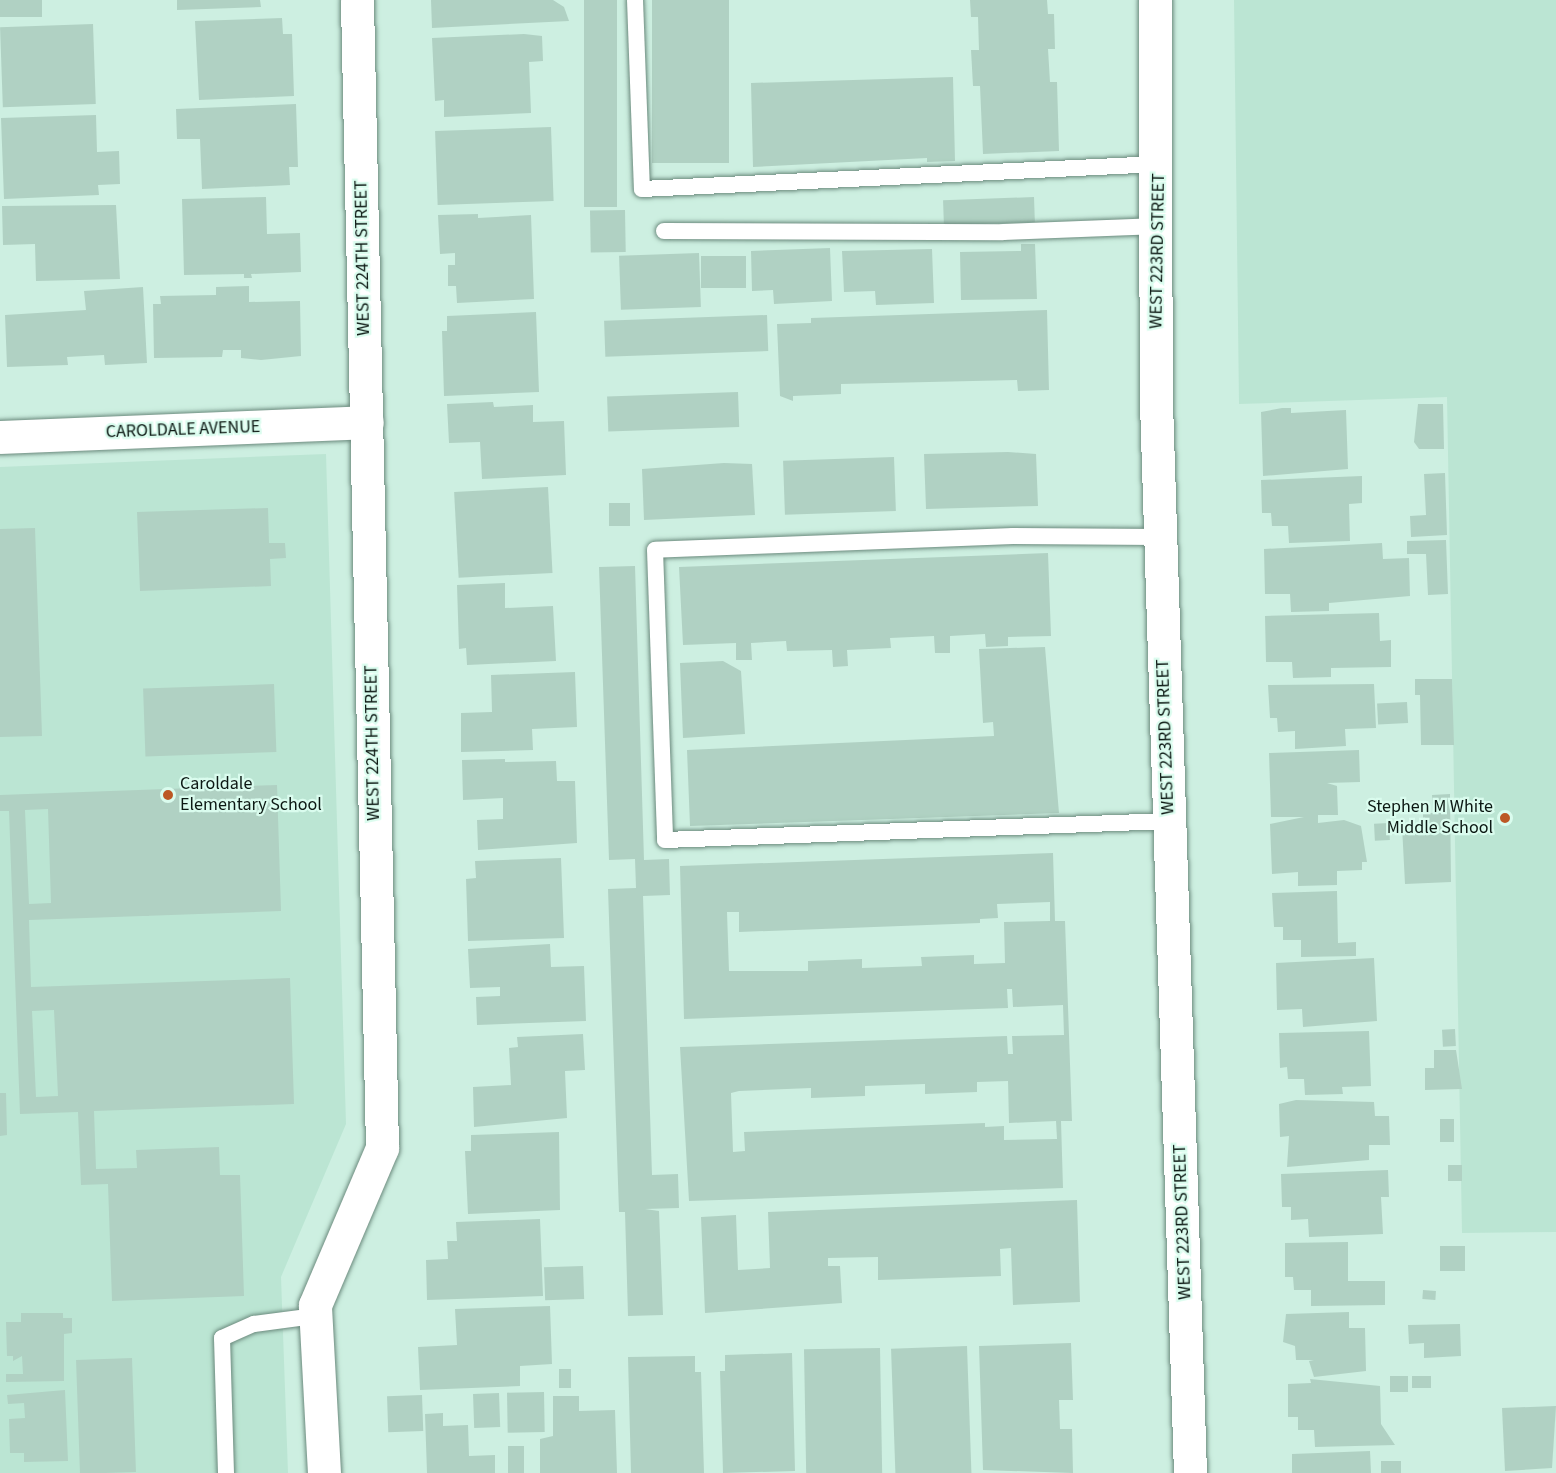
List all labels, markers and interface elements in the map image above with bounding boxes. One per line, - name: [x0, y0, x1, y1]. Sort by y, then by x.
- street label: WEST 223RD STREET: [1146, 173, 1170, 329]
- street label: WEST 224TH STREET: [351, 180, 375, 336]
- street label: CAROLDALE AVENUE: [105, 417, 261, 443]
- street label: WEST 223RD STREET: [1152, 659, 1180, 815]
- street label: WEST 224TH STREET: [361, 665, 385, 821]
- place label: Caroldale Elementary School: [180, 774, 322, 816]
- marker: Caroldale Elementary School: [161, 788, 175, 802]
- place label: Stephen M White Middle School: [1367, 797, 1493, 840]
- marker: Stephen M White Middle School: [1498, 811, 1512, 825]
- street label: WEST 223RD STREET: [1169, 1144, 1197, 1300]

